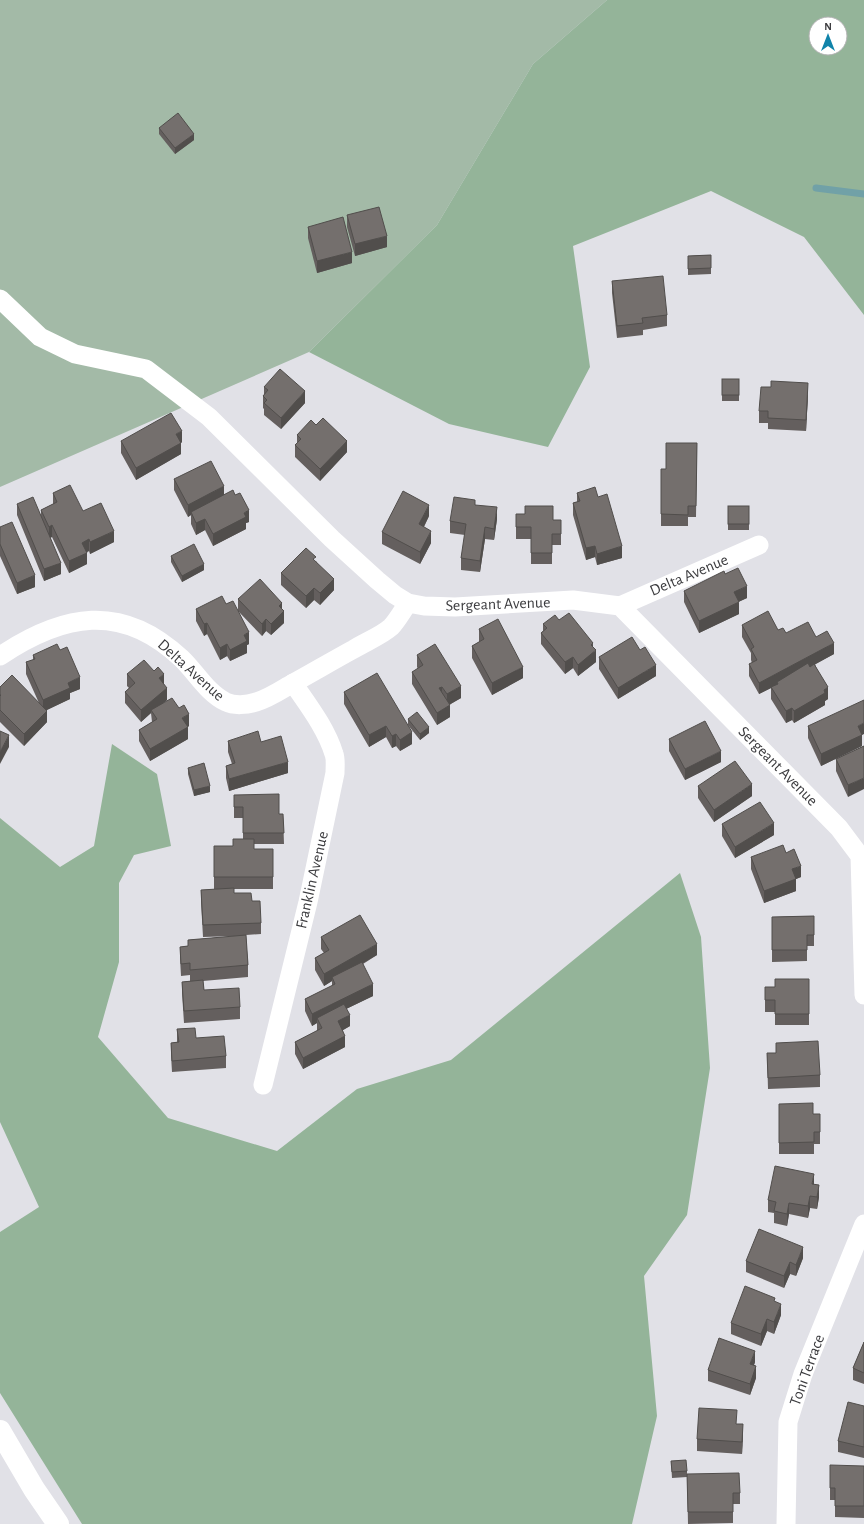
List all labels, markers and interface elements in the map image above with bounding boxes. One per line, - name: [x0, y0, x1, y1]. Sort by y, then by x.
- north arrow: [808, 16, 848, 56]
- text: N: [824, 21, 832, 32]
- street label: Delta Avenue: [647, 551, 731, 599]
- street label: Sergeant Avenue: [445, 594, 551, 614]
- street label: Delta Avenue: [155, 636, 227, 704]
- street label: Sergeant Avenue: [735, 723, 821, 809]
- street label: Franklin Avenue: [293, 830, 331, 930]
- street label: Toni Terrace: [787, 1332, 827, 1408]

